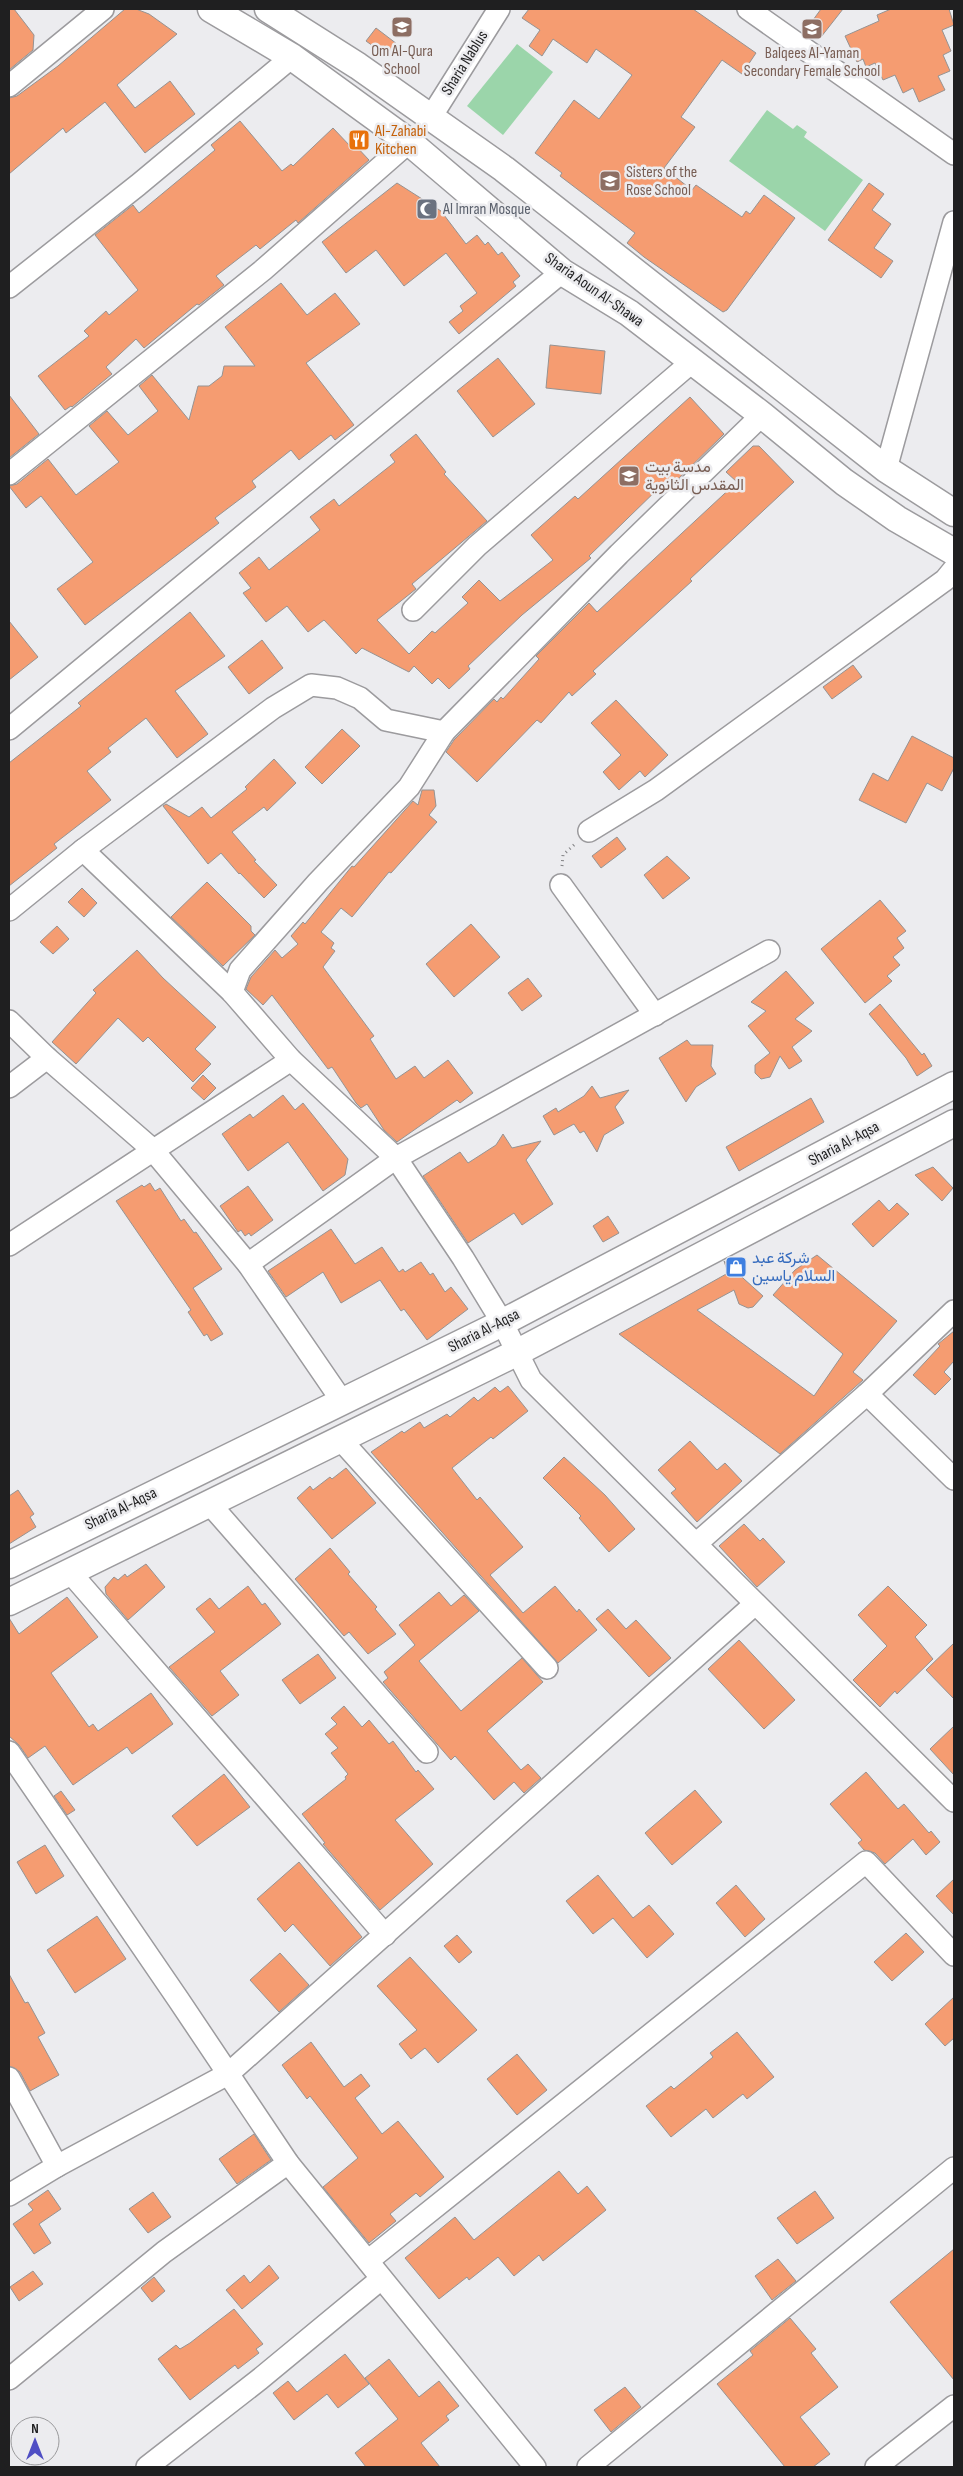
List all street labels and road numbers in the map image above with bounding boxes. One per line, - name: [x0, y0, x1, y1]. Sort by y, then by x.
- street label: Sharia Nablus: [438, 27, 492, 99]
- street label: Sharia Aoun Al-Shawa: [541, 249, 647, 331]
- street label: Sharia Al-Aqsa: [805, 1117, 883, 1171]
- street label: Sharia Al-Aqsa: [445, 1305, 523, 1357]
- street label: Sharia Al-Aqsa: [82, 1484, 160, 1534]

